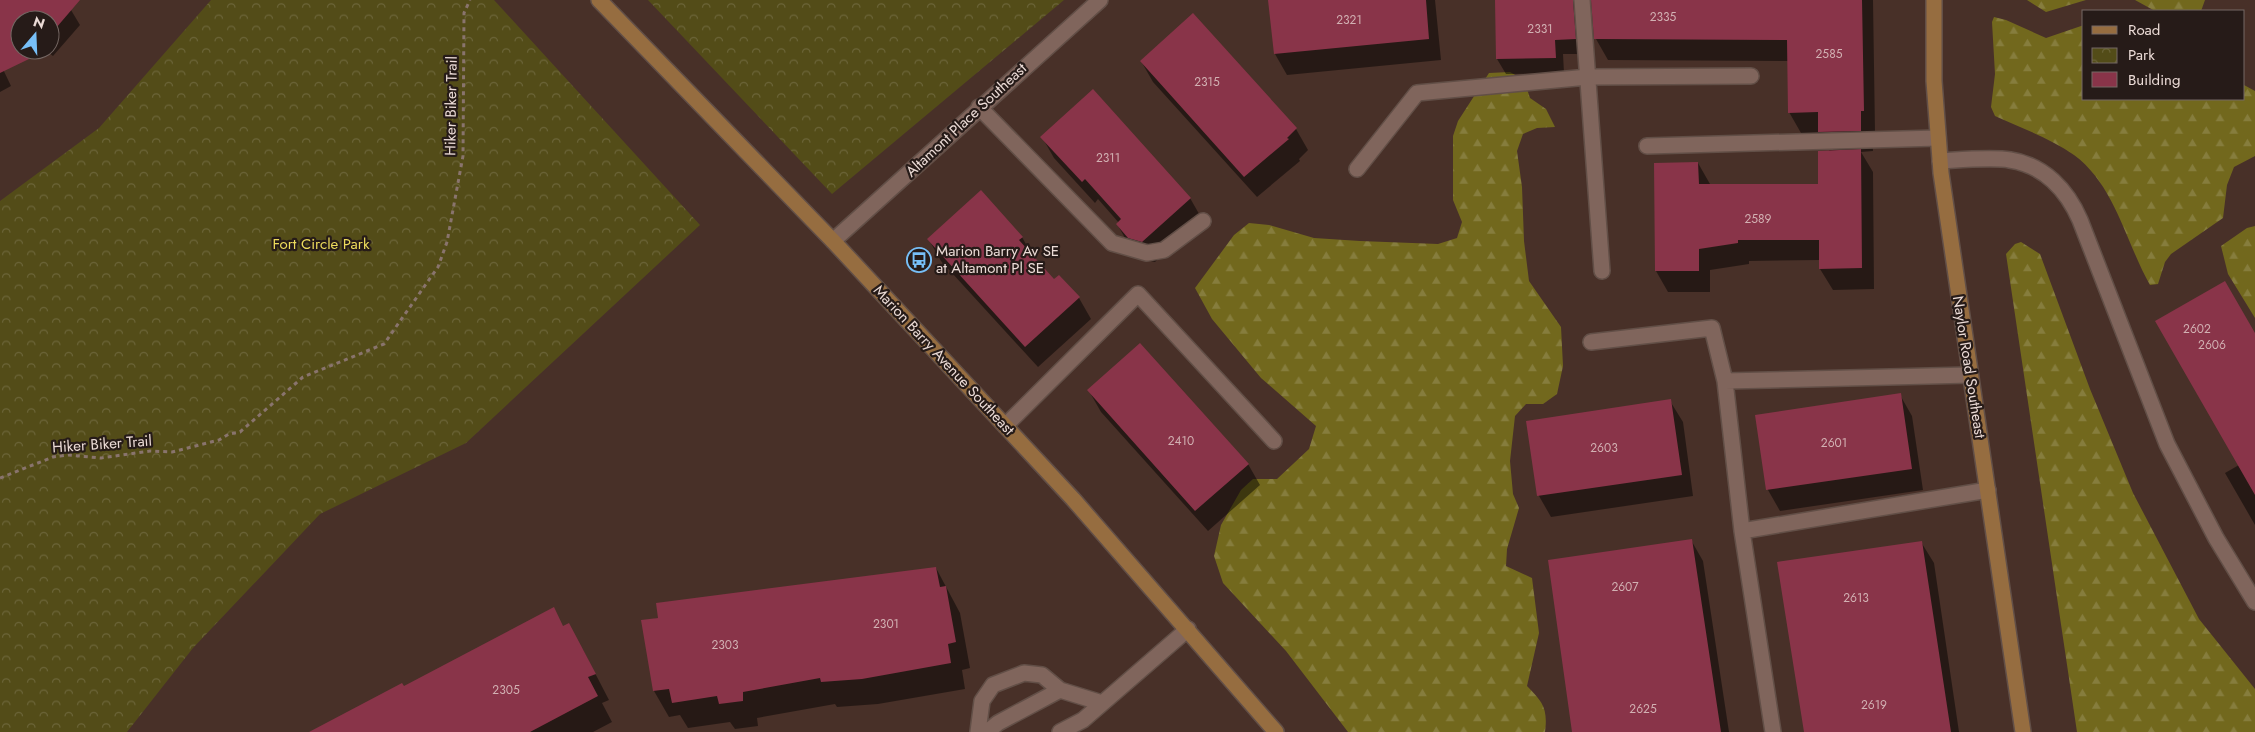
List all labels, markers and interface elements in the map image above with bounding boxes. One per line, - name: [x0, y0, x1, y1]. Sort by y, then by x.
- house number: 2335: [1650, 8, 1677, 26]
- north arrow: [10, 10, 60, 60]
- legend: [2082, 10, 2245, 100]
- text: N: [31, 11, 48, 34]
- house number: 2321: [1336, 11, 1362, 29]
- text: Road: [2128, 19, 2160, 41]
- house number: 2331: [1527, 20, 1553, 38]
- text: Park: [2128, 44, 2155, 66]
- house number: 2585: [1816, 45, 1843, 63]
- street label: Hiker Biker Trail: [439, 56, 463, 156]
- street label: Altamont Place Southeast: [900, 58, 1032, 182]
- text: Building: [2128, 69, 2180, 91]
- house number: 2315: [1194, 73, 1220, 91]
- house number: 2311: [1096, 149, 1120, 167]
- house number: 2589: [1744, 210, 1772, 228]
- park label: Fort Circle Park: [272, 233, 370, 255]
- place label: Marion Barry Av SE at Altamont Pl SE: [936, 240, 1059, 279]
- bus stop icon: Marion Barry Av SE at Altamont Pl SE: [906, 247, 932, 273]
- street label: Marion Barry Avenue Southeast: [868, 280, 1020, 440]
- street label: Naylor Road Southeast: [1947, 294, 1991, 440]
- house number: 2602: [2183, 320, 2211, 338]
- house number: 2606: [2198, 336, 2226, 354]
- street label: Hiker Biker Trail: [51, 430, 153, 458]
- house number: 2410: [1168, 432, 1194, 450]
- house number: 2601: [1821, 434, 1847, 452]
- house number: 2603: [1590, 439, 1618, 457]
- house number: 2607: [1611, 578, 1639, 596]
- house number: 2613: [1843, 589, 1869, 607]
- house number: 2301: [873, 615, 899, 633]
- house number: 2303: [711, 636, 739, 654]
- house number: 2305: [492, 681, 520, 699]
- house number: 2619: [1861, 696, 1887, 714]
- house number: 2625: [1629, 700, 1657, 718]

